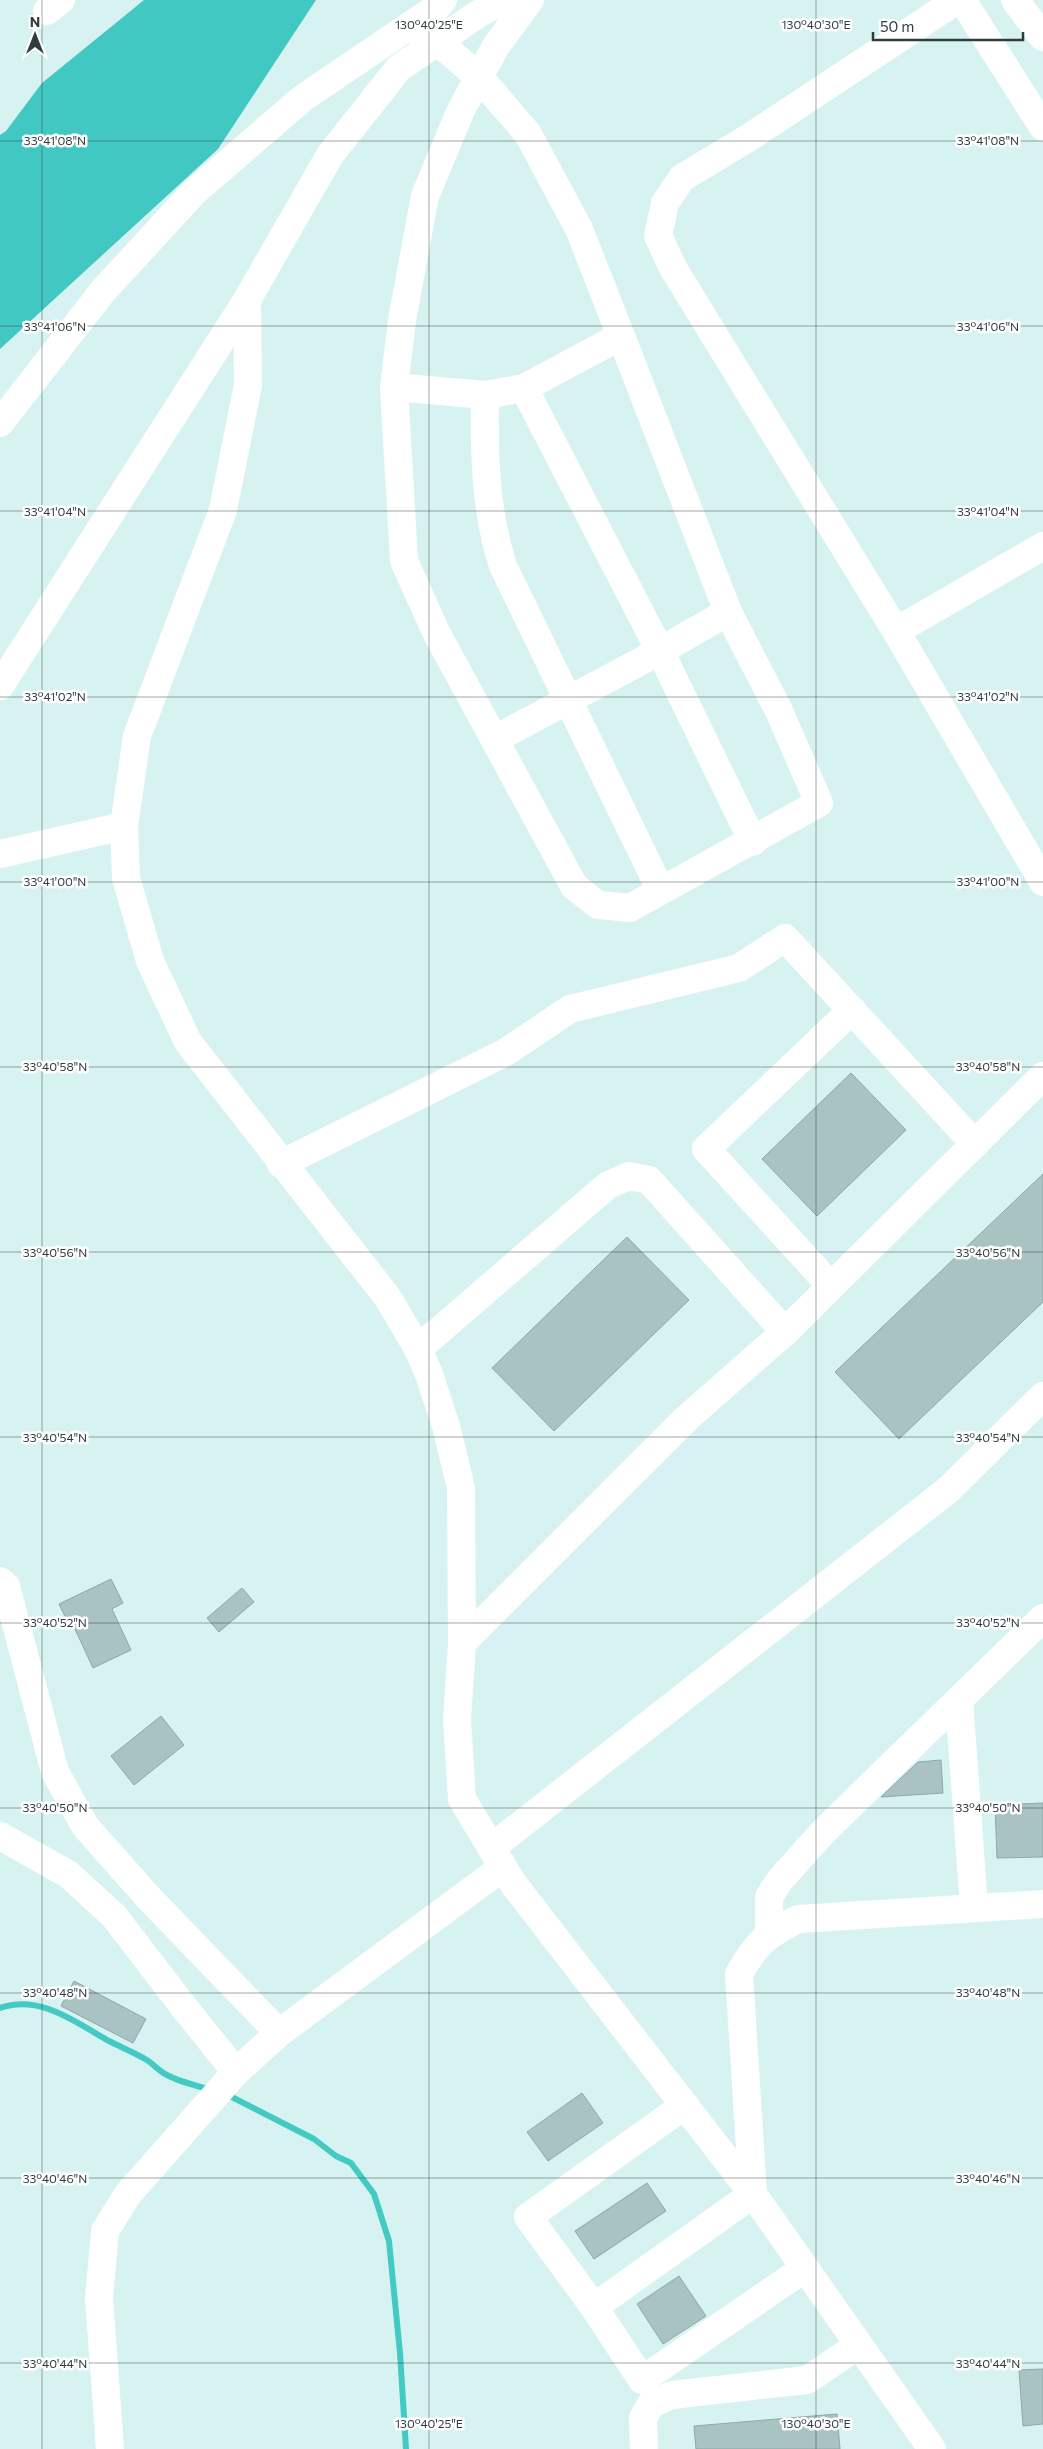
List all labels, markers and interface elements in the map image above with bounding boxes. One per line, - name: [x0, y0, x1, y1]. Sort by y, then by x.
- north arrow: [10, 10, 60, 60]
- scale bar: [873, 10, 1023, 42]
- text: N: [30, 13, 40, 30]
- text: 130°40'25"E: [395, 17, 463, 31]
- text: 130°40'30"E: [781, 17, 851, 31]
- text: 50 m: [880, 17, 914, 35]
- text: 33°41'08"N: [24, 133, 86, 147]
- text: 33°41'08"N: [957, 133, 1019, 147]
- text: 33°41'06"N: [24, 319, 86, 333]
- text: 33°41'06"N: [957, 319, 1019, 333]
- text: 33°41'04"N: [24, 504, 86, 518]
- text: 33°41'04"N: [957, 504, 1019, 518]
- text: 33°41'02"N: [24, 689, 86, 703]
- text: 33°41'02"N: [957, 689, 1019, 703]
- text: 33°41'00"N: [24, 874, 86, 888]
- text: 33°41'00"N: [957, 874, 1019, 888]
- text: 33°40'58"N: [23, 1059, 87, 1073]
- text: 33°40'58"N: [956, 1059, 1020, 1073]
- text: 33°40'56"N: [23, 1245, 87, 1259]
- text: 33°40'56"N: [956, 1245, 1020, 1259]
- text: 33°40'54"N: [23, 1430, 87, 1444]
- text: 33°40'54"N: [956, 1430, 1020, 1444]
- text: 33°40'52"N: [23, 1615, 87, 1629]
- text: 33°40'52"N: [956, 1615, 1020, 1629]
- text: 33°40'50"N: [23, 1800, 87, 1814]
- text: 33°40'50"N: [956, 1800, 1020, 1814]
- text: 33°40'48"N: [23, 1985, 87, 1999]
- text: 33°40'48"N: [956, 1985, 1020, 1999]
- text: 33°40'46"N: [23, 2171, 87, 2185]
- text: 33°40'46"N: [956, 2171, 1020, 2185]
- text: 33°40'44"N: [23, 2356, 87, 2370]
- text: 33°40'44"N: [956, 2356, 1020, 2370]
- text: 130°40'25"E: [395, 2416, 463, 2430]
- text: 130°40'30"E: [781, 2416, 851, 2430]

